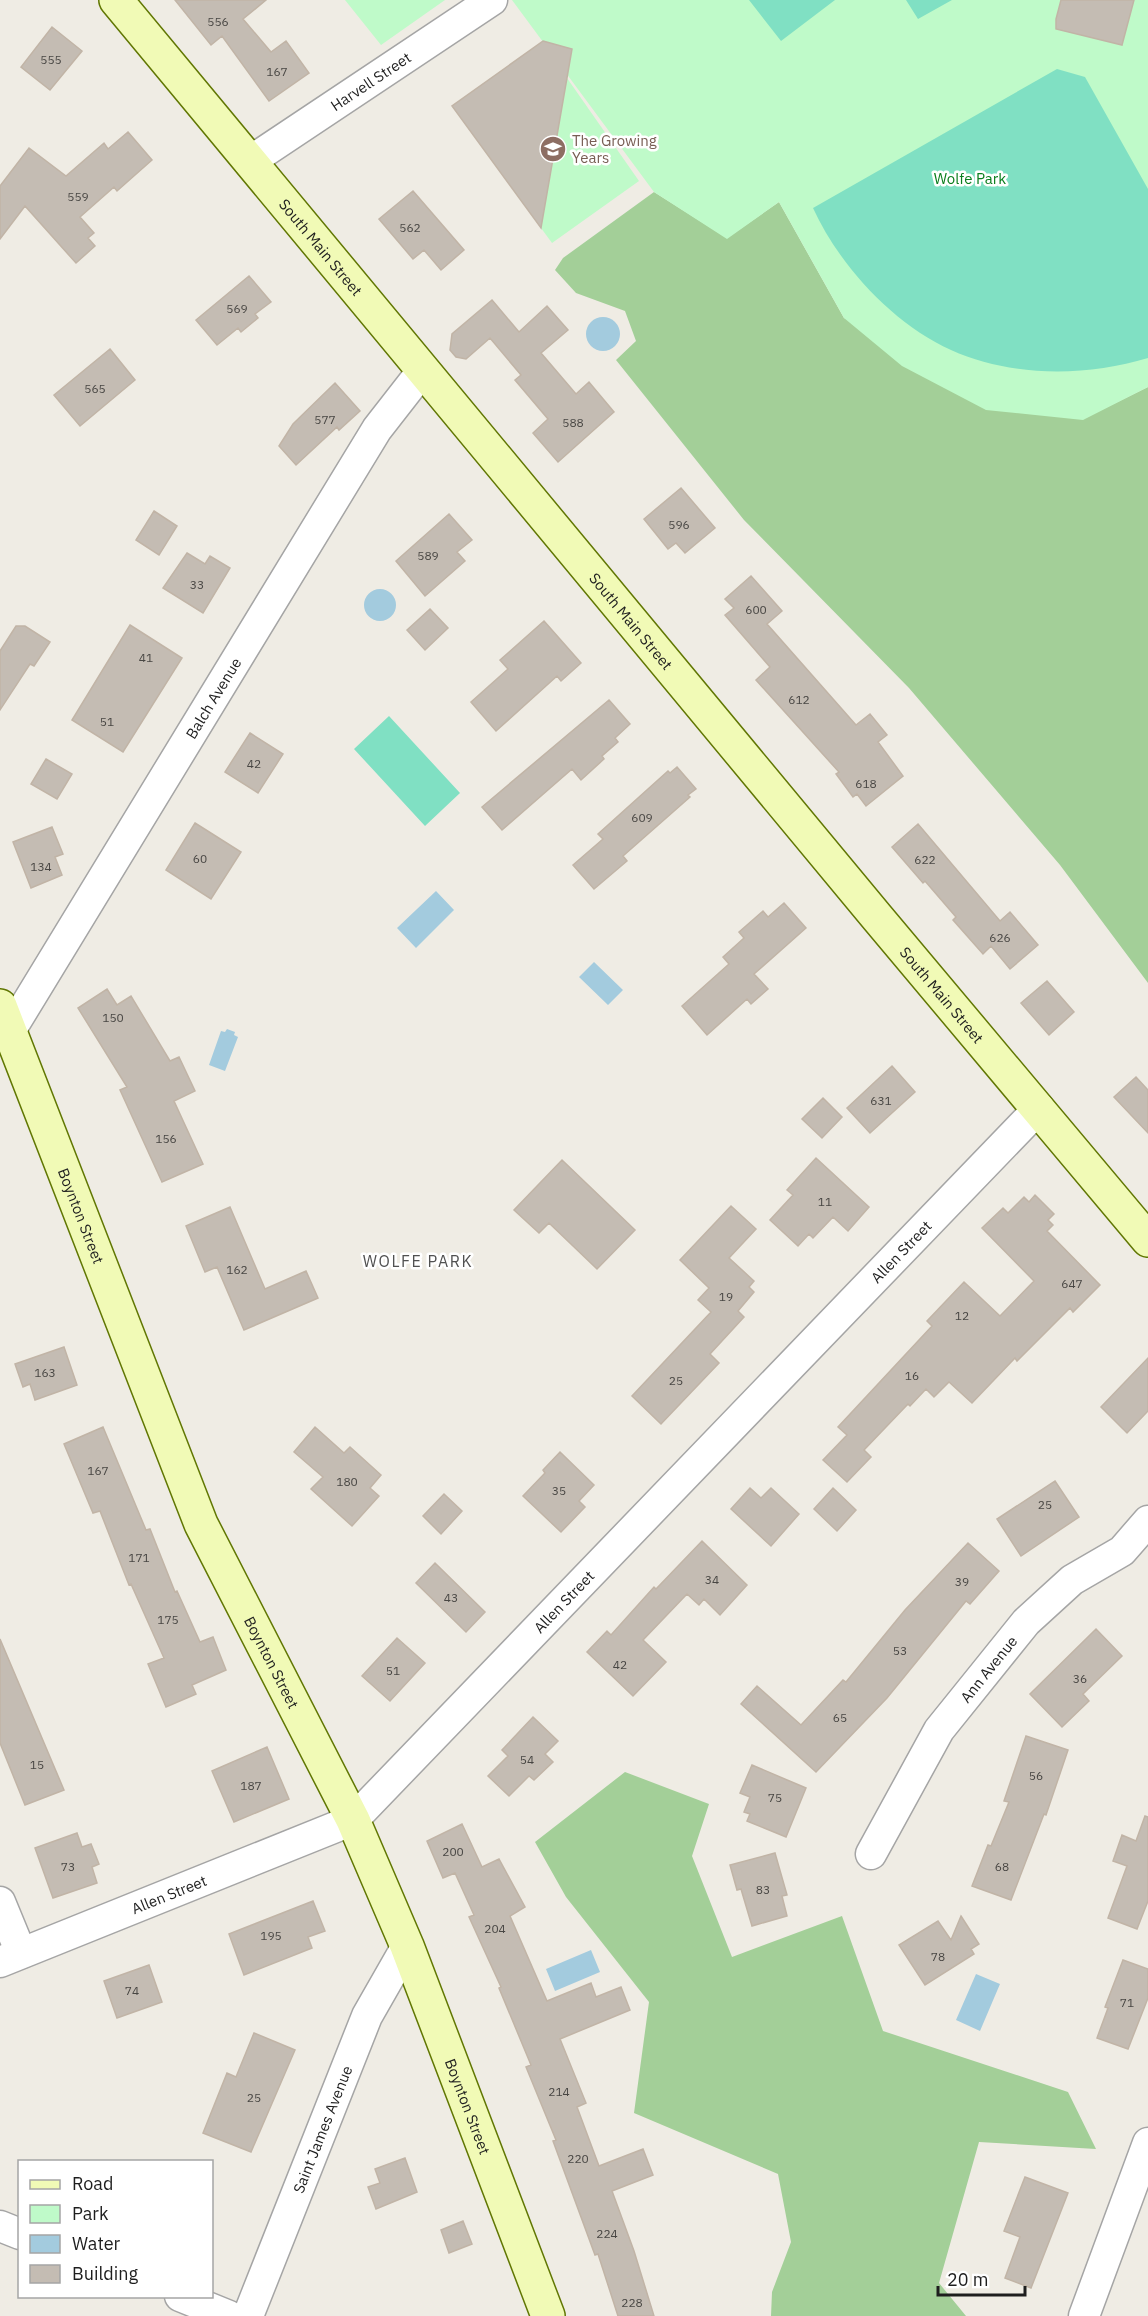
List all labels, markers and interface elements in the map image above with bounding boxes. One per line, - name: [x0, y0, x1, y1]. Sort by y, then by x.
- house number: 556: [207, 14, 229, 29]
- street label: Harvell Street: [327, 47, 414, 115]
- house number: 555: [40, 52, 62, 67]
- house number: 167: [266, 64, 288, 79]
- place label: The Growing Years: [572, 131, 657, 167]
- school or university icon: The Growing Years: [538, 134, 568, 164]
- park label: Wolfe Park: [934, 169, 1006, 188]
- house number: 559: [67, 189, 89, 204]
- street label: South Main Street: [275, 195, 367, 299]
- house number: 562: [399, 220, 421, 235]
- house number: 569: [226, 301, 248, 316]
- house number: 565: [84, 381, 106, 396]
- house number: 577: [314, 412, 336, 427]
- house number: 588: [562, 415, 584, 430]
- house number: 596: [668, 517, 690, 532]
- house number: 589: [417, 548, 439, 563]
- street label: South Main Street: [586, 569, 677, 673]
- house number: 33: [190, 577, 204, 592]
- house number: 600: [745, 602, 767, 617]
- house number: 41: [139, 650, 153, 665]
- street label: Balch Avenue: [181, 654, 245, 742]
- house number: 612: [788, 692, 810, 707]
- house number: 51: [100, 714, 114, 729]
- house number: 42: [247, 756, 261, 771]
- house number: 618: [855, 776, 877, 791]
- house number: 609: [631, 810, 653, 825]
- house number: 60: [193, 851, 207, 866]
- house number: 622: [914, 852, 936, 867]
- house number: 134: [30, 859, 52, 874]
- house number: 626: [989, 930, 1011, 945]
- street label: South Main Street: [896, 943, 988, 1047]
- house number: 150: [102, 1010, 124, 1025]
- house number: 631: [870, 1093, 892, 1108]
- house number: 156: [155, 1131, 177, 1146]
- street label: Boynton Street: [54, 1165, 109, 1266]
- house number: 11: [818, 1194, 832, 1209]
- street label: Allen Street: [866, 1216, 935, 1287]
- district label: WOLFE PARK: [363, 1251, 473, 1271]
- house number: 162: [226, 1262, 248, 1277]
- house number: 647: [1061, 1276, 1083, 1291]
- house number: 19: [719, 1289, 733, 1304]
- house number: 12: [955, 1308, 969, 1323]
- house number: 163: [34, 1365, 56, 1380]
- house number: 16: [905, 1368, 919, 1383]
- house number: 25: [669, 1373, 683, 1388]
- house number: 167: [87, 1463, 109, 1478]
- house number: 180: [336, 1474, 358, 1489]
- house number: 35: [552, 1483, 566, 1498]
- house number: 25: [1038, 1497, 1052, 1512]
- house number: 171: [128, 1550, 150, 1565]
- street label: Allen Street: [529, 1566, 598, 1637]
- house number: 34: [705, 1572, 719, 1587]
- house number: 39: [955, 1574, 969, 1589]
- house number: 43: [444, 1590, 458, 1605]
- house number: 175: [157, 1612, 179, 1627]
- street label: Boynton Street: [240, 1613, 304, 1711]
- street label: Ann Avenue: [956, 1632, 1021, 1706]
- house number: 53: [893, 1643, 907, 1658]
- house number: 42: [613, 1657, 627, 1672]
- house number: 51: [386, 1663, 400, 1678]
- house number: 36: [1073, 1671, 1087, 1686]
- house number: 65: [833, 1710, 847, 1725]
- house number: 54: [520, 1752, 534, 1767]
- house number: 15: [30, 1757, 44, 1772]
- house number: 56: [1029, 1768, 1043, 1783]
- house number: 187: [240, 1778, 262, 1793]
- house number: 75: [768, 1790, 782, 1805]
- house number: 200: [442, 1844, 464, 1859]
- house number: 73: [61, 1859, 75, 1874]
- house number: 68: [995, 1859, 1009, 1874]
- street label: Allen Street: [129, 1870, 209, 1918]
- house number: 83: [756, 1882, 770, 1897]
- house number: 204: [484, 1921, 506, 1936]
- house number: 195: [260, 1928, 282, 1943]
- house number: 78: [931, 1949, 945, 1964]
- house number: 74: [125, 1983, 139, 1998]
- house number: 71: [1120, 1995, 1134, 2010]
- street label: Boynton Street: [441, 2056, 495, 2157]
- street label: Saint James Avenue: [288, 2063, 356, 2196]
- house number: 214: [548, 2084, 570, 2099]
- house number: 25: [247, 2090, 261, 2105]
- house number: 220: [567, 2151, 589, 2166]
- legend: [18, 2160, 213, 2298]
- text: Road: [72, 2172, 113, 2195]
- text: Park: [72, 2202, 109, 2225]
- house number: 224: [596, 2226, 618, 2241]
- text: Water: [72, 2232, 121, 2255]
- scale bar: [938, 2259, 1025, 2297]
- text: Building: [72, 2262, 139, 2285]
- text: 20 m: [947, 2268, 989, 2291]
- house number: 228: [621, 2295, 643, 2310]

